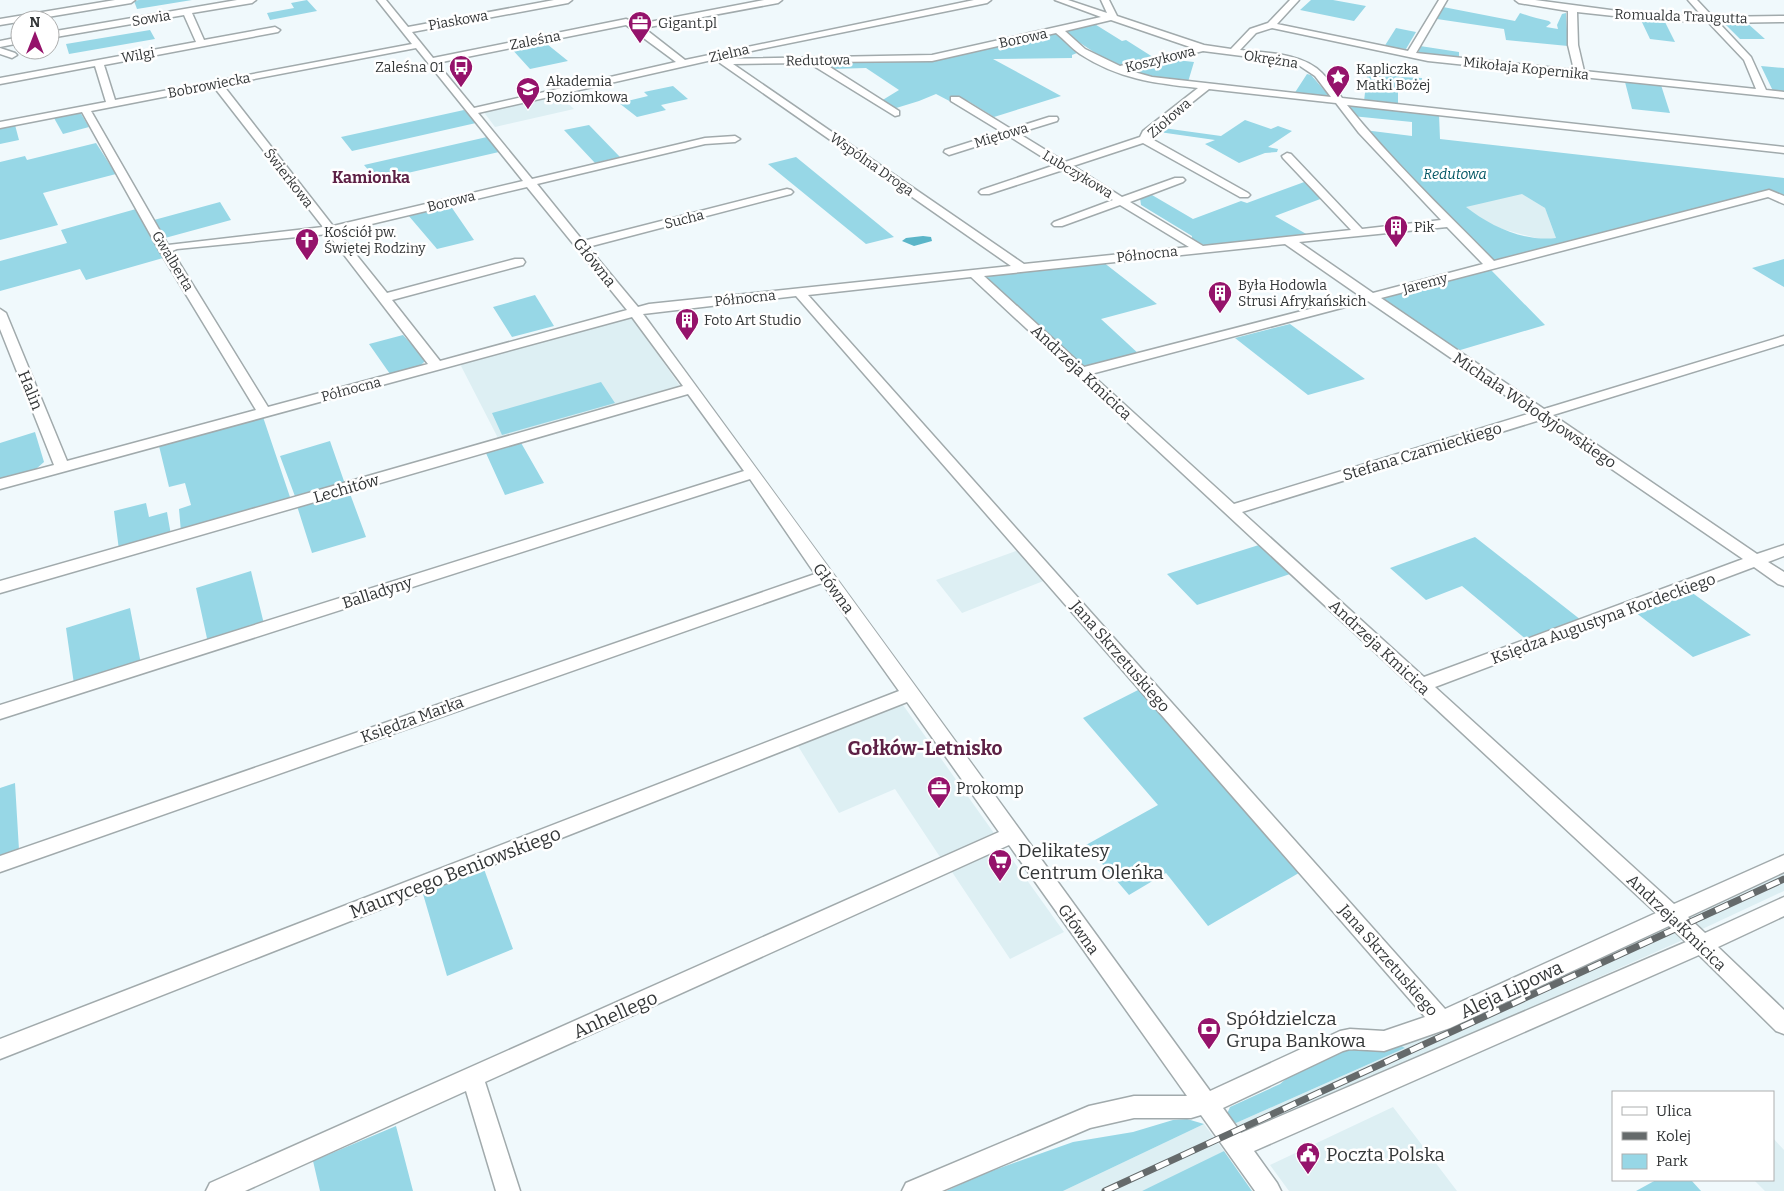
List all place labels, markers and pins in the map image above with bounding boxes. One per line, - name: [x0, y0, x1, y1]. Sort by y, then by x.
- office icon: Gigant.pl: [627, 10, 653, 44]
- place label: Gigant.pl: [658, 15, 717, 32]
- bus stop icon: Zaleśna 01: [448, 54, 474, 88]
- place label: Zaleśna 01: [375, 59, 444, 76]
- place label: Kapliczka Matki Bożej: [1356, 61, 1430, 94]
- place icon: Kapliczka Matki Bożej: [1325, 64, 1351, 98]
- place label: Akademia Poziomkowa: [546, 73, 629, 106]
- school or university icon: Akademia Poziomkowa: [515, 76, 541, 110]
- building icon: Pik: [1383, 214, 1409, 248]
- place label: Pik: [1414, 219, 1434, 236]
- place label: Kościół pw. Świętej Rodziny: [324, 224, 426, 257]
- church icon: Kościół pw. Świętej Rodziny: [294, 227, 320, 261]
- place label: Była Hodowla Strusi Afrykańskich: [1238, 277, 1367, 310]
- building icon: Była Hodowla Strusi Afrykańskich: [1207, 280, 1233, 314]
- building icon: Foto Art Studio: [674, 307, 700, 341]
- place label: Foto Art Studio: [704, 312, 801, 329]
- office icon: Prokomp: [926, 775, 952, 809]
- place label: Prokomp: [956, 779, 1024, 798]
- place label: Delikatesy Centrum Oleńka: [1018, 839, 1164, 884]
- supermarket icon: Delikatesy Centrum Oleńka: [987, 848, 1013, 882]
- place label: Spółdzielcza Grupa Bankowa: [1226, 1007, 1366, 1052]
- bank icon: Spółdzielcza Grupa Bankowa: [1196, 1016, 1222, 1050]
- public building icon: Poczta Polska: [1295, 1141, 1321, 1175]
- place label: Poczta Polska: [1326, 1143, 1445, 1166]

